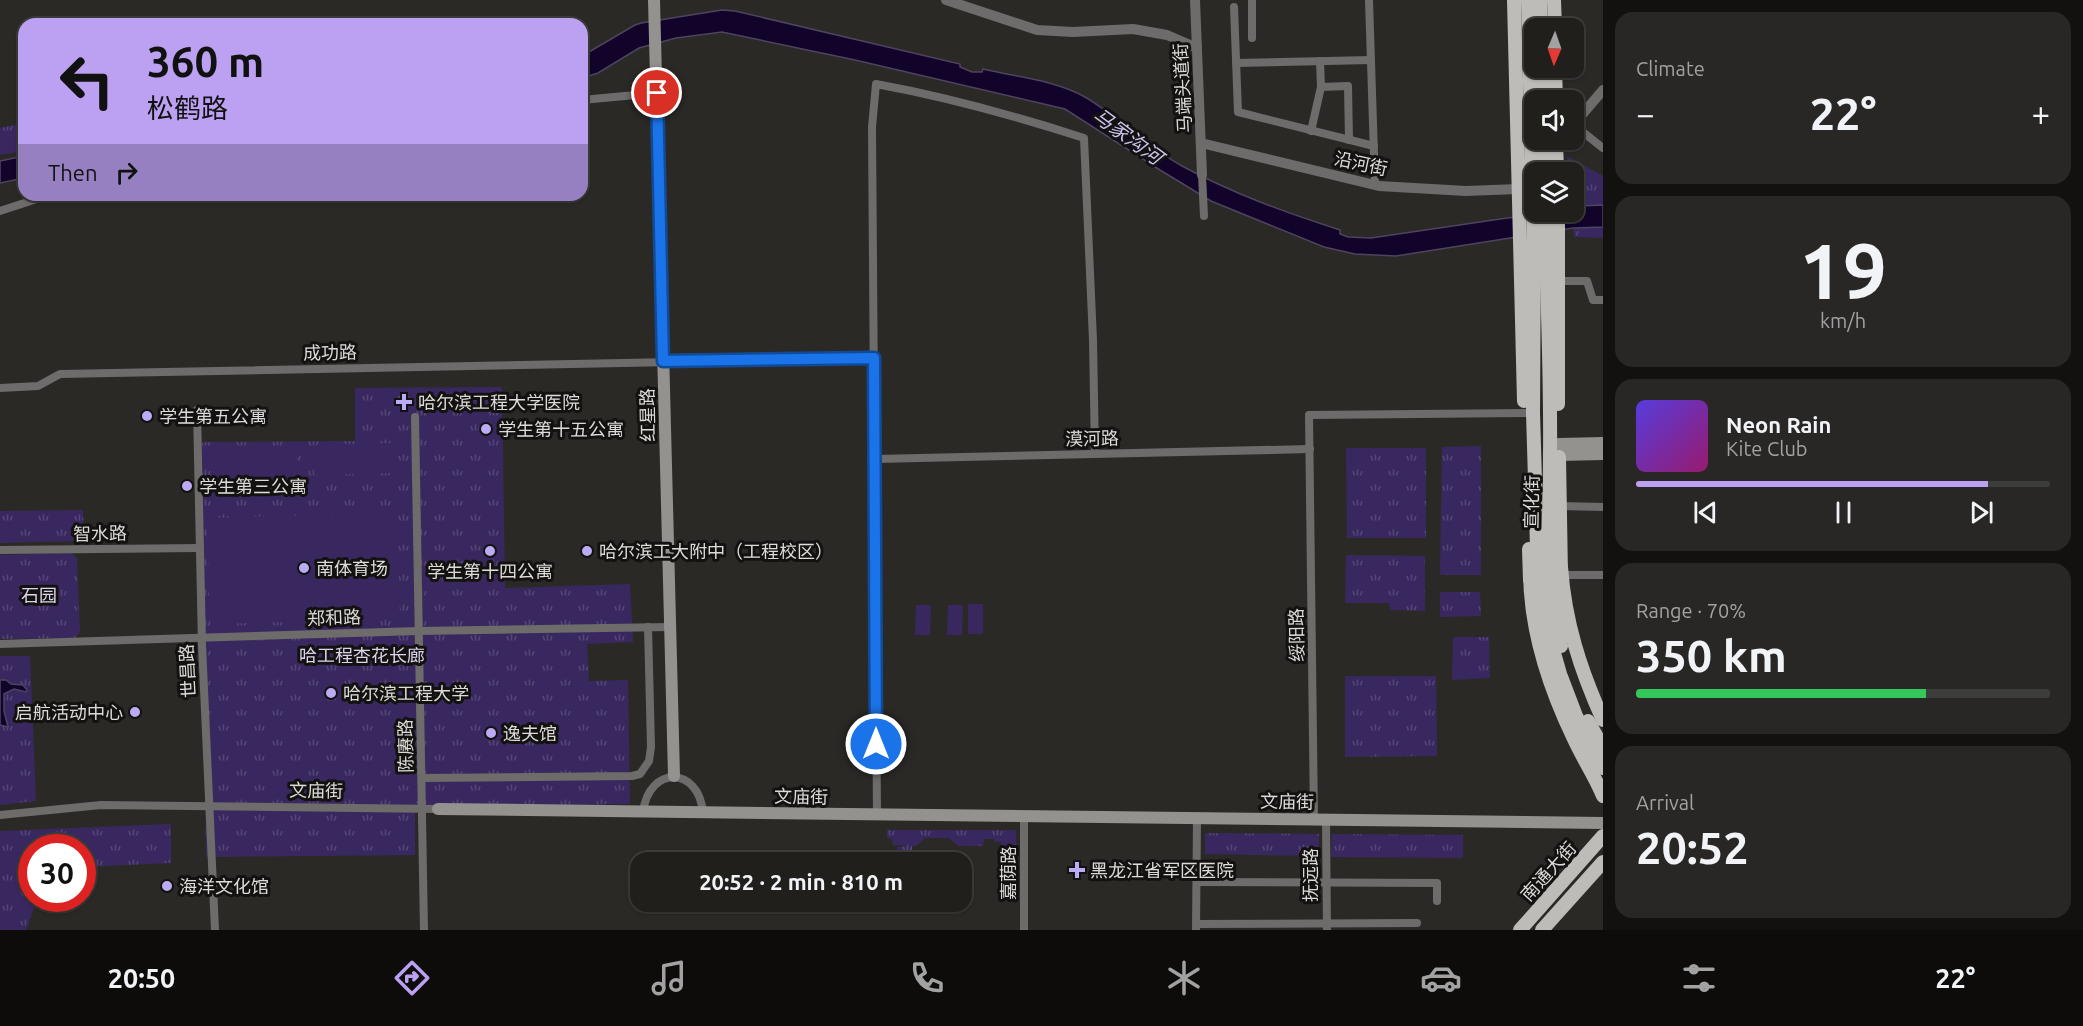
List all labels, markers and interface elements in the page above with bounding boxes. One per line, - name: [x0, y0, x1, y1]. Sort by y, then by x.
- north arrow: [1524, 18, 1584, 78]
- map controls: [1524, 18, 1584, 222]
- text: 360 m: [147, 38, 264, 85]
- icon: left: [48, 42, 126, 120]
- street label: 马端头道街: [1170, 43, 1194, 133]
- text: Climate: [1636, 57, 1705, 80]
- pin: [631, 67, 682, 118]
- icon: arrive: [640, 76, 673, 109]
- text: 22°: [1810, 88, 1876, 139]
- button: sound: [1524, 90, 1584, 150]
- text: 松鹤路: [147, 93, 228, 123]
- text: −: [1636, 95, 1655, 132]
- text: +: [2031, 95, 2050, 132]
- water label: 马家沟河: [1089, 103, 1170, 171]
- street label: 沿河街: [1333, 148, 1389, 178]
- icon: right: [110, 156, 143, 189]
- text: Then: [48, 160, 98, 185]
- button: layers: [1524, 162, 1584, 222]
- text: 19: [1799, 226, 1887, 314]
- text: km/h: [1820, 309, 1866, 332]
- street label: 成功路: [303, 342, 357, 362]
- street label: 红星路: [637, 388, 657, 442]
- place label: 哈尔滨工程大学医院: [418, 392, 580, 412]
- marker: 哈尔滨工程大学医院: [395, 393, 413, 411]
- place label: 学生第五公寓: [159, 406, 267, 426]
- marker: 学生第五公寓: [140, 409, 154, 423]
- text: Neon Rain: [1726, 412, 1831, 437]
- place label: 学生第十五公寓: [498, 419, 624, 439]
- marker: 学生第十五公寓: [479, 422, 493, 436]
- street label: 漠河路: [1065, 428, 1119, 448]
- text: Kite Club: [1726, 437, 1808, 460]
- street label: 宣化街: [1521, 475, 1541, 529]
- place label: 学生第三公寓: [199, 476, 307, 496]
- marker: 学生第三公寓: [180, 479, 194, 493]
- icon: previous: [1689, 496, 1722, 529]
- icon: pause: [1827, 496, 1860, 529]
- icon: next: [1965, 496, 1998, 529]
- street label: 智水路: [73, 523, 127, 543]
- place label: 哈尔滨工大附中（工程校区）: [599, 541, 833, 561]
- marker: 学生第十四公寓: [483, 544, 497, 558]
- marker: 哈尔滨工大附中（工程校区）: [580, 544, 594, 558]
- place label: 南体育场: [316, 558, 388, 578]
- marker: 南体育场: [297, 561, 311, 575]
- place label: 学生第十四公寓: [427, 561, 553, 581]
- park label: 石园: [21, 585, 57, 605]
- text: Range · 70%: [1636, 599, 1746, 622]
- street label: 郑和路: [307, 606, 361, 628]
- street label: 绥阳路: [1286, 608, 1306, 662]
- text: 350 km: [1636, 630, 1787, 681]
- street label: 世昌路: [176, 644, 198, 698]
- park label: 哈工程杏花长廊: [299, 645, 425, 665]
- place label: 哈尔滨工程大学: [343, 683, 469, 703]
- marker: 哈尔滨工程大学: [324, 686, 338, 700]
- place label: 启航活动中心: [15, 702, 123, 722]
- marker: 启航活动中心: [128, 705, 142, 719]
- position arrow: [844, 712, 908, 776]
- street label: 陈赓路: [395, 719, 415, 773]
- place label: 逸夫馆: [503, 723, 557, 743]
- marker: 逸夫馆: [484, 726, 498, 740]
- street label: 文庙街: [289, 780, 343, 800]
- street label: 文庙街: [774, 786, 828, 806]
- street label: 文庙街: [1260, 791, 1314, 811]
- text: Arrival: [1636, 791, 1694, 814]
- text: 20:52: [1636, 822, 1749, 873]
- speed limit sign: 30: [18, 834, 96, 912]
- street label: 南通大街: [1516, 838, 1580, 904]
- street label: 嘉荫路: [998, 846, 1018, 900]
- street label: 抚远路: [1300, 848, 1320, 902]
- place label: 黑龙江省军区医院: [1090, 860, 1234, 880]
- marker: 黑龙江省军区医院: [1068, 861, 1086, 879]
- text: 20:52 · 2 min · 810 m: [699, 869, 903, 894]
- place label: 海洋文化馆: [179, 876, 269, 896]
- marker: 海洋文化馆: [160, 879, 174, 893]
- icon: directions: [391, 957, 433, 999]
- icon: music: [648, 957, 690, 999]
- icon: phone: [906, 957, 948, 999]
- icon: climate: [1163, 957, 1205, 999]
- icon: car: [1420, 957, 1462, 999]
- icon: filters: [1678, 957, 1720, 999]
- text: 20:50: [108, 963, 175, 993]
- text: 22°: [1935, 963, 1975, 993]

